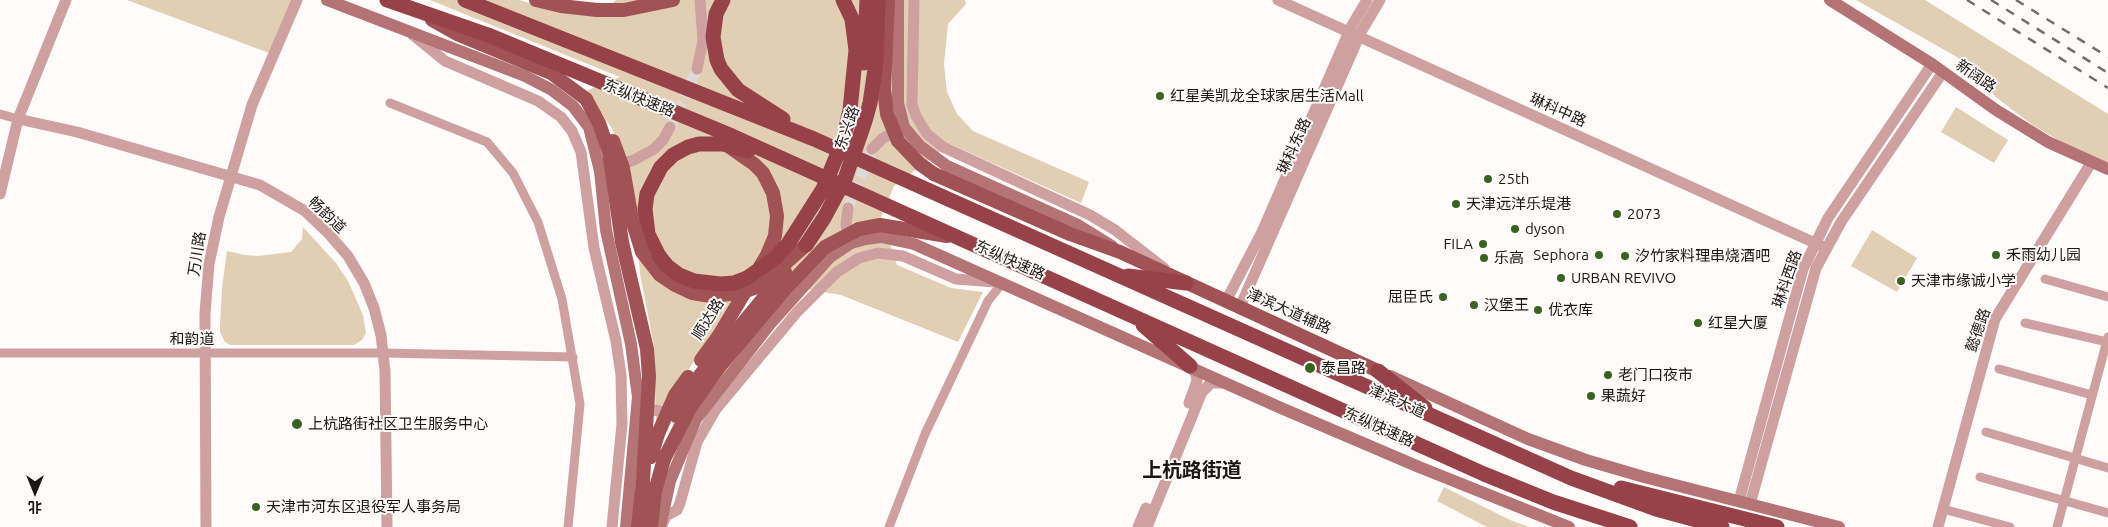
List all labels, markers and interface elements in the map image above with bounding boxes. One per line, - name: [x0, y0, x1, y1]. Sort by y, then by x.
- street label: 新阔路: [1952, 56, 2000, 96]
- street label: 东纵快速路: [601, 76, 677, 120]
- place label: 红星美凯龙全球家居生活Mall: [1170, 87, 1364, 105]
- marker: 红星美凯龙全球家居生活Mall: [1154, 90, 1166, 102]
- street label: 琳科中路: [1527, 90, 1589, 130]
- street label: 东兴路: [831, 104, 863, 152]
- street label: 琳科东路: [1274, 115, 1314, 177]
- place label: 25th: [1498, 170, 1529, 188]
- marker: 25th: [1482, 173, 1494, 185]
- street label: 畅韵道: [304, 193, 350, 237]
- place label: 天津远洋乐堤港: [1466, 195, 1571, 213]
- marker: 天津远洋乐堤港: [1450, 198, 1462, 210]
- place label: 2073: [1627, 205, 1661, 223]
- marker: 2073: [1611, 208, 1623, 220]
- place label: dyson: [1525, 220, 1565, 238]
- marker: dyson: [1509, 223, 1521, 235]
- street label: 万川路: [185, 230, 209, 278]
- place label: FILA: [1443, 235, 1473, 253]
- street label: 东纵快速路: [972, 237, 1048, 283]
- marker: FILA: [1477, 238, 1489, 250]
- place label: Sephora: [1533, 246, 1589, 264]
- place label: 禾雨幼儿园: [2006, 246, 2081, 264]
- place label: 汐竹家料理串烧酒吧: [1635, 247, 1770, 265]
- street label: 琳科西路: [1769, 248, 1805, 310]
- place label: 乐高: [1494, 249, 1524, 267]
- marker: Sephora: [1593, 249, 1605, 261]
- marker: 禾雨幼儿园: [1990, 249, 2002, 261]
- marker: 汐竹家料理串烧酒吧: [1619, 250, 1631, 262]
- marker: 乐高: [1478, 252, 1490, 264]
- place label: URBAN REVIVO: [1571, 269, 1676, 287]
- marker: URBAN REVIVO: [1555, 272, 1567, 284]
- place label: 天津市缘诚小学: [1911, 272, 2016, 290]
- marker: 天津市缘诚小学: [1895, 275, 1907, 287]
- street label: 津滨大道辅路: [1244, 284, 1334, 338]
- place label: 屈臣氏: [1388, 288, 1433, 306]
- marker: 屈臣氏: [1437, 291, 1449, 303]
- street label: 顺达路: [688, 295, 728, 343]
- place label: 汉堡王: [1484, 296, 1529, 314]
- marker: 汉堡王: [1468, 299, 1480, 311]
- place label: 优衣库: [1548, 301, 1593, 319]
- marker: 优衣库: [1532, 304, 1544, 316]
- street label: 懿德路: [1962, 306, 1994, 354]
- place label: 红星大厦: [1708, 314, 1768, 332]
- marker: 红星大厦: [1692, 317, 1704, 329]
- street label: 和韵道: [170, 330, 214, 348]
- place label: 泰昌路: [1321, 359, 1366, 377]
- marker: 泰昌路: [1303, 361, 1317, 375]
- place label: 老门口夜市: [1618, 366, 1693, 384]
- marker: 老门口夜市: [1602, 369, 1614, 381]
- street label: 津滨大道: [1366, 381, 1428, 421]
- place label: 果蔬好: [1601, 387, 1646, 405]
- marker: 果蔬好: [1585, 390, 1597, 402]
- street label: 东纵快速路: [1341, 404, 1417, 450]
- place label: 上杭路街社区卫生服务中心: [308, 415, 488, 433]
- marker: 上杭路街社区卫生服务中心: [290, 417, 304, 431]
- district label: 上杭路街道: [1142, 458, 1242, 482]
- north arrow: [10, 467, 60, 517]
- place label: 天津市河东区退役军人事务局: [266, 498, 461, 516]
- text: 北: [28, 499, 42, 515]
- marker: 天津市河东区退役军人事务局: [250, 501, 262, 513]

